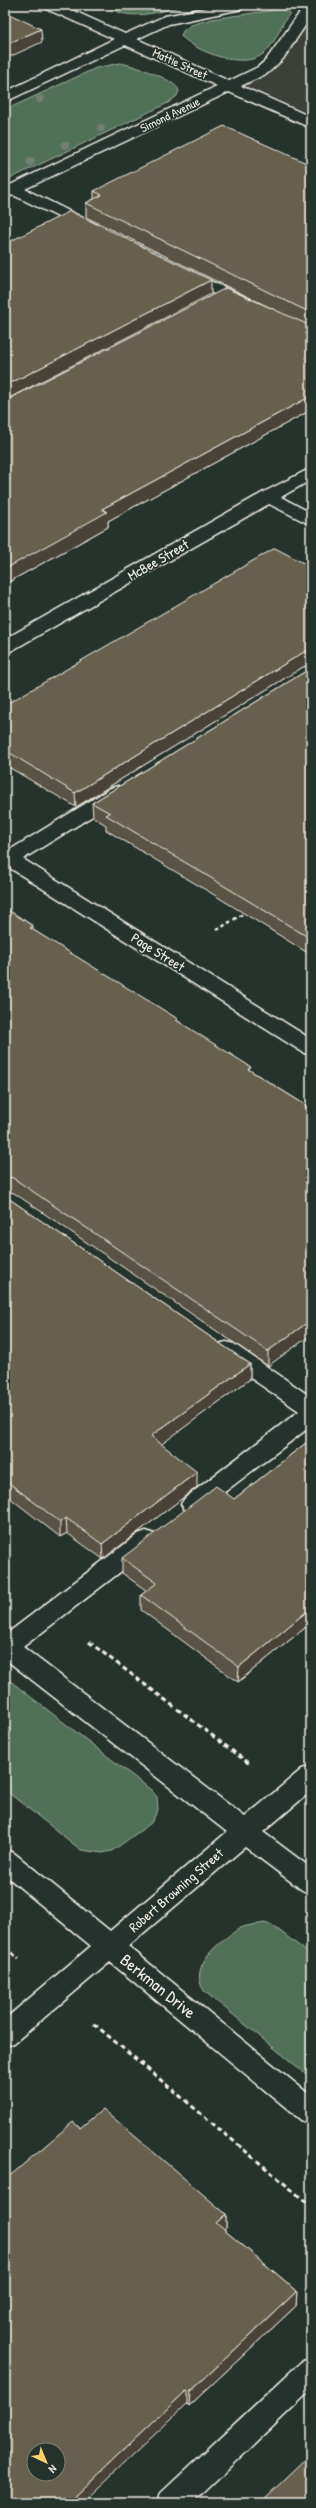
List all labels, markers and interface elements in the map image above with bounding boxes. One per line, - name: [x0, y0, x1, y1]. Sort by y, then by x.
- street label: Mattie Street: [150, 44, 211, 84]
- street label: Simond Avenue: [137, 93, 203, 136]
- street label: McBee Street: [124, 534, 192, 585]
- street label: Page Street: [127, 928, 189, 976]
- street label: Robert Browning Street: [124, 1843, 228, 1937]
- street label: Berkman Drive: [116, 1948, 201, 2023]
- north arrow: [26, 2442, 66, 2482]
- text: N: [46, 2462, 60, 2476]

